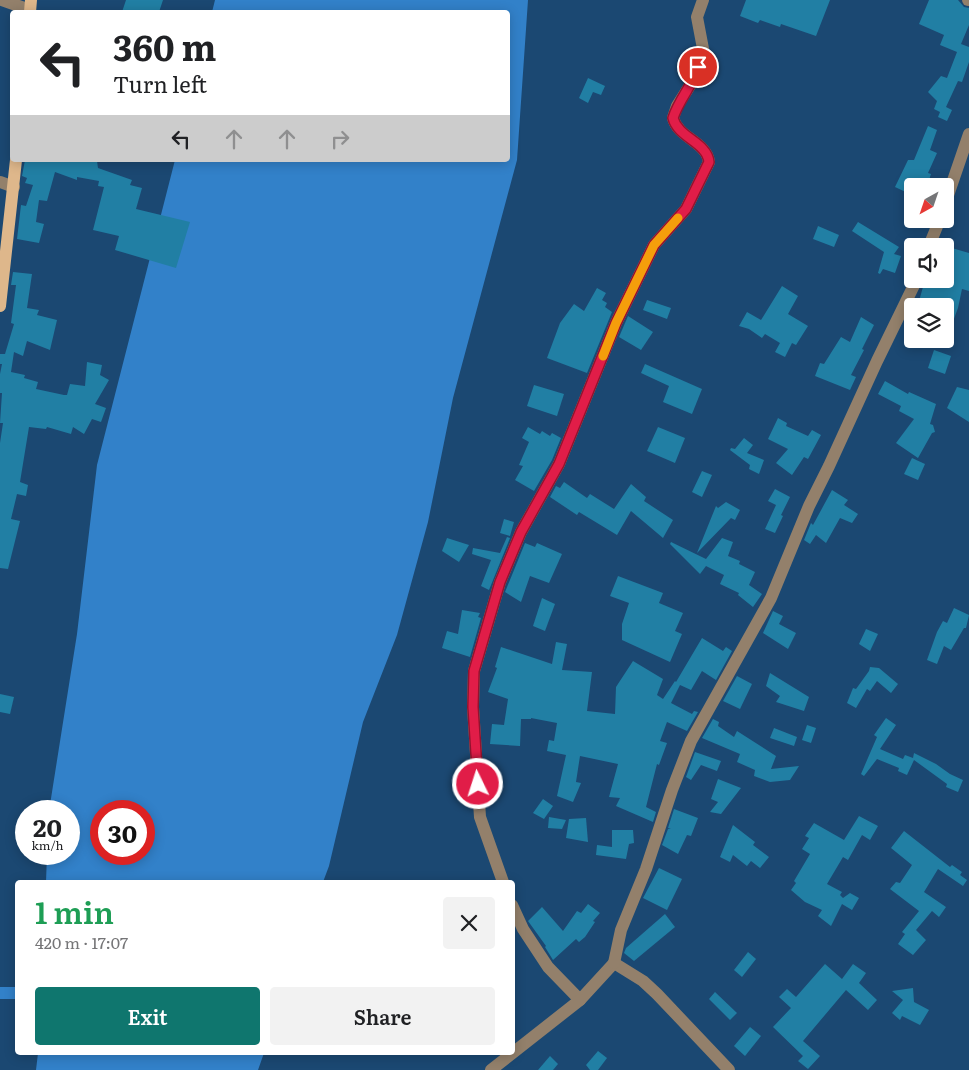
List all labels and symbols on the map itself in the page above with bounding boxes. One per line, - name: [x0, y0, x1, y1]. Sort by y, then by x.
- pin: [677, 46, 719, 88]
- north arrow: [904, 178, 954, 228]
- position arrow: [451, 757, 503, 809]
- speed limit sign: 30: [90, 800, 155, 865]

